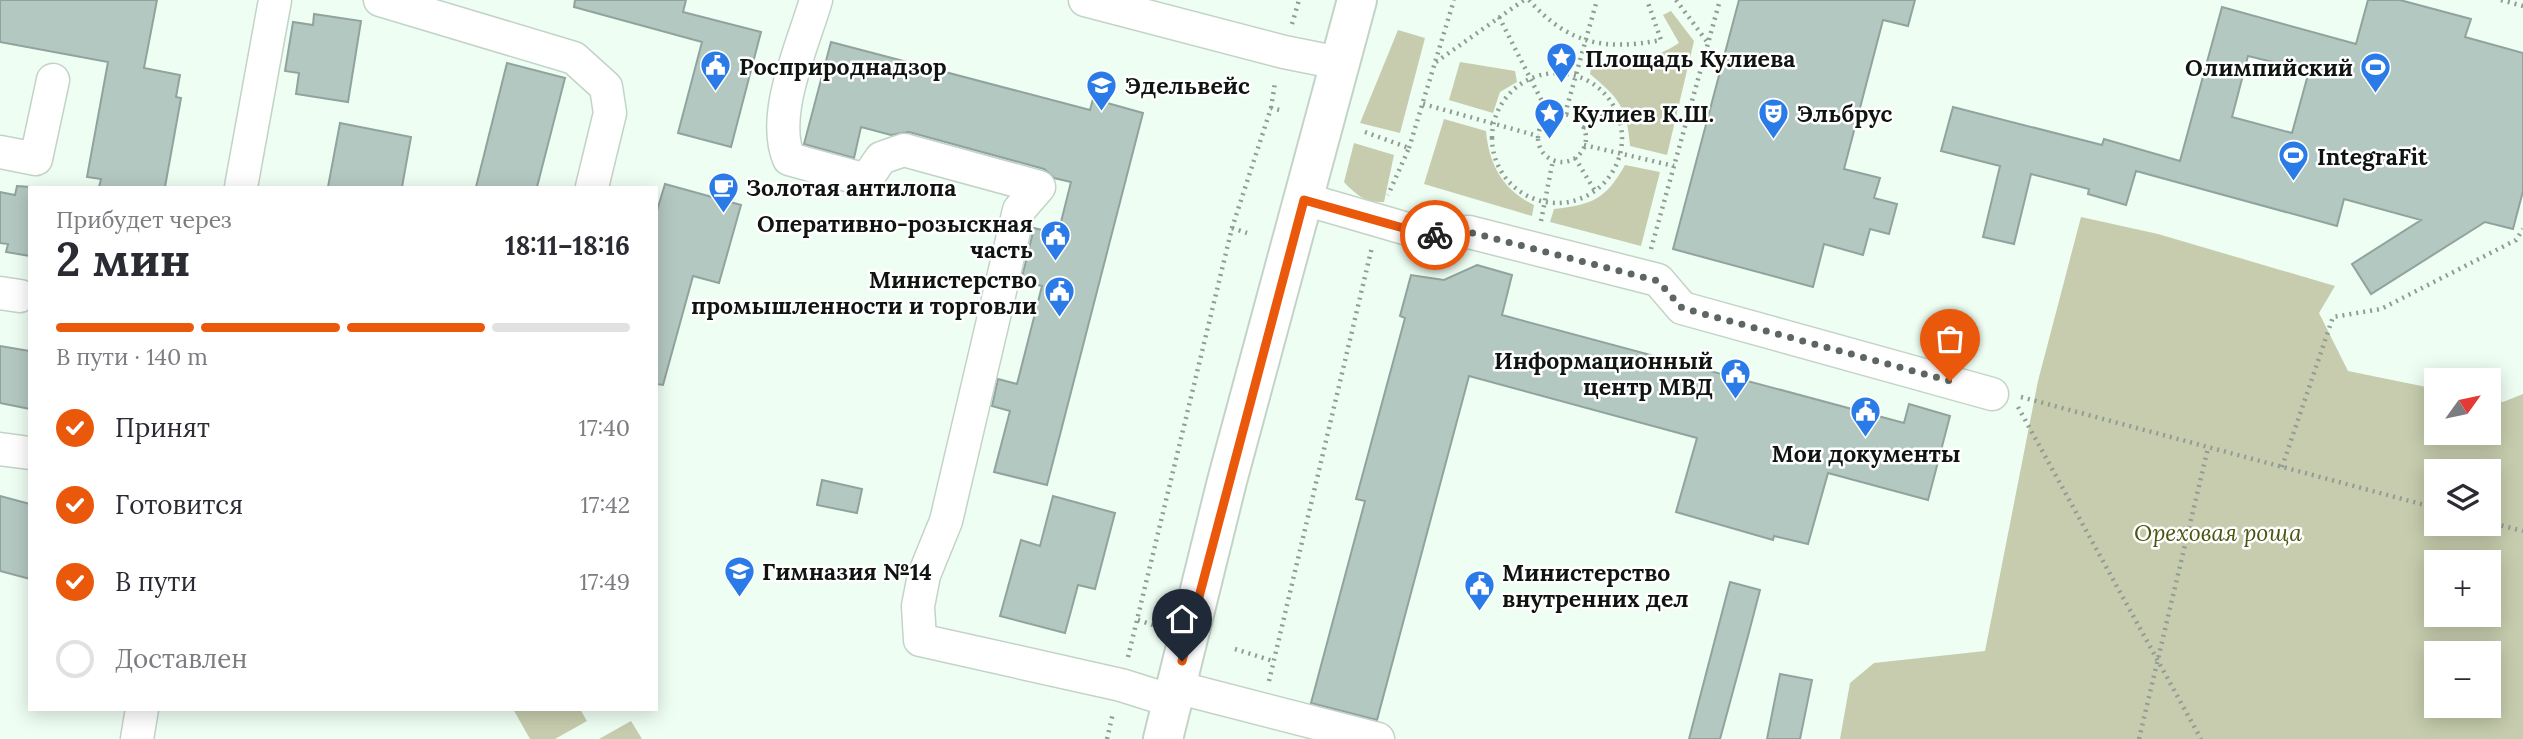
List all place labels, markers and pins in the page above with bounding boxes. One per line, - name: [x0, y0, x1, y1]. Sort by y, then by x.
- place icon: Площадь Кулиева: [1545, 41, 1579, 85]
- place label: Площадь Кулиева: [1585, 44, 1795, 73]
- public building icon: Росприроднадзор: [699, 49, 733, 93]
- sports icon: Олимпийский: [2359, 50, 2393, 94]
- place label: Росприроднадзор: [739, 52, 947, 81]
- place label: Олимпийский: [2185, 53, 2353, 82]
- school or university icon: Эдельвейс: [1085, 68, 1119, 112]
- place label: Эдельвейс: [1125, 71, 1250, 100]
- place icon: Кулиев К.Ш.: [1532, 96, 1566, 140]
- theatre icon: Эльбрус: [1757, 96, 1791, 140]
- place label: Кулиев К.Ш.: [1572, 99, 1714, 128]
- place label: Эльбрус: [1797, 99, 1893, 128]
- sports icon: IntegraFit: [2277, 139, 2311, 183]
- place label: IntegraFit: [2317, 142, 2428, 171]
- cafe icon: Золотая антилопа: [706, 170, 740, 214]
- place label: Золотая антилопа: [746, 173, 956, 202]
- place label: Оперативно-розыскная часть: [757, 209, 1033, 264]
- public building icon: Оперативно-розыскная часть: [1039, 219, 1073, 263]
- place label: Министерство промышленности и торговли: [691, 265, 1037, 320]
- public building icon: Министерство промышленности и торговли: [1043, 275, 1077, 319]
- pin: [1920, 309, 1980, 381]
- place label: Информационный центр МВД: [1494, 346, 1713, 401]
- public building icon: Информационный центр МВД: [1719, 356, 1753, 400]
- public building icon: Мои документы: [1849, 395, 1883, 439]
- place label: Мои документы: [1771, 439, 1961, 468]
- school or university icon: Гимназия №14: [722, 554, 756, 598]
- place label: Гимназия №14: [762, 557, 932, 586]
- place label: Министерство внутренних дел: [1502, 558, 1689, 613]
- public building icon: Министерство внутренних дел: [1462, 568, 1496, 612]
- pin: [1152, 589, 1212, 661]

